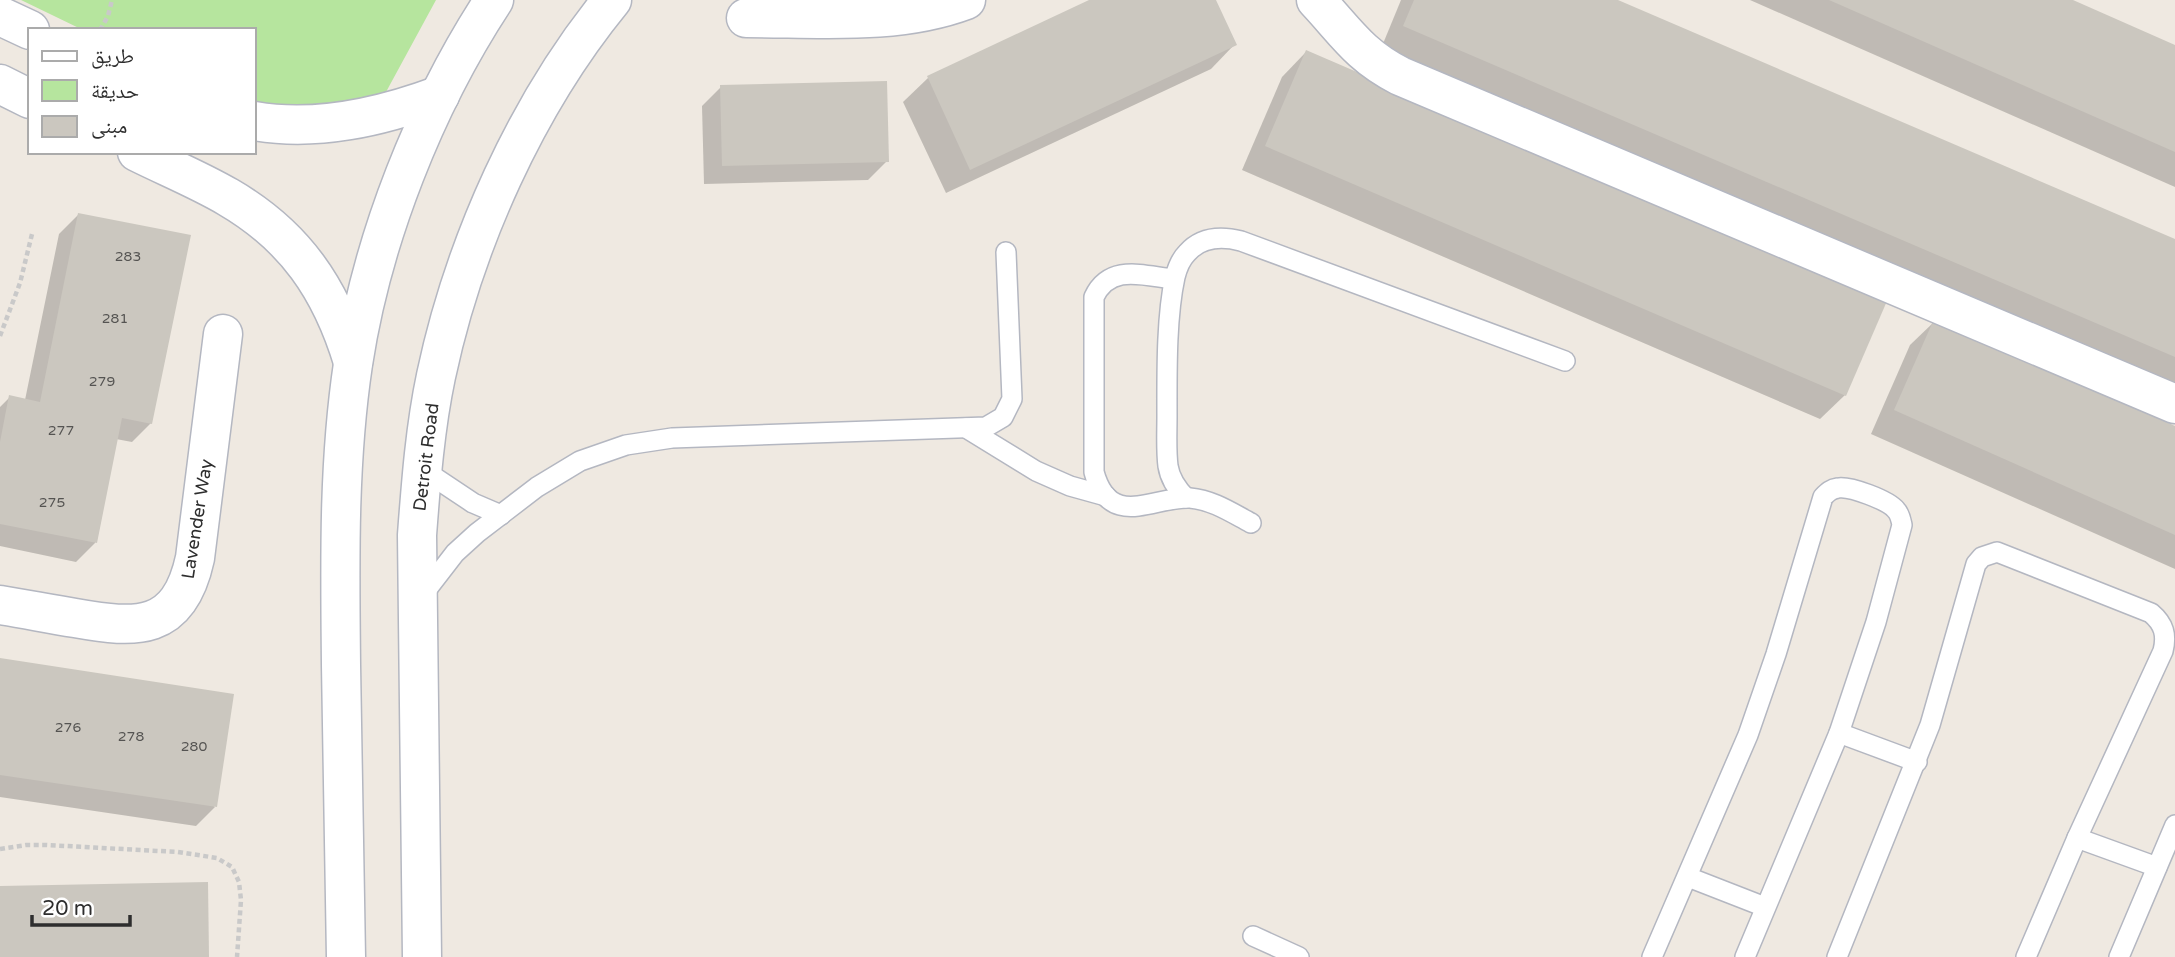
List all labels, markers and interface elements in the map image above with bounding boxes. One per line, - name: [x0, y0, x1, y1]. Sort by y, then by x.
- legend: [28, 28, 256, 154]
- text: طريق: [91, 44, 134, 69]
- text: حديقة: [91, 79, 139, 104]
- text: مبنى: [91, 114, 127, 139]
- house number: 283: [115, 248, 141, 265]
- house number: 281: [102, 310, 128, 327]
- house number: 279: [89, 373, 115, 390]
- street label: Detroit Road: [408, 402, 444, 512]
- house number: 277: [48, 422, 74, 439]
- street label: Lavender Way: [177, 457, 217, 581]
- house number: 275: [39, 494, 65, 511]
- house number: 276: [55, 719, 81, 736]
- house number: 278: [118, 728, 144, 745]
- house number: 280: [181, 738, 207, 755]
- scale bar: [32, 884, 130, 928]
- text: 20 m: [42, 896, 93, 921]

